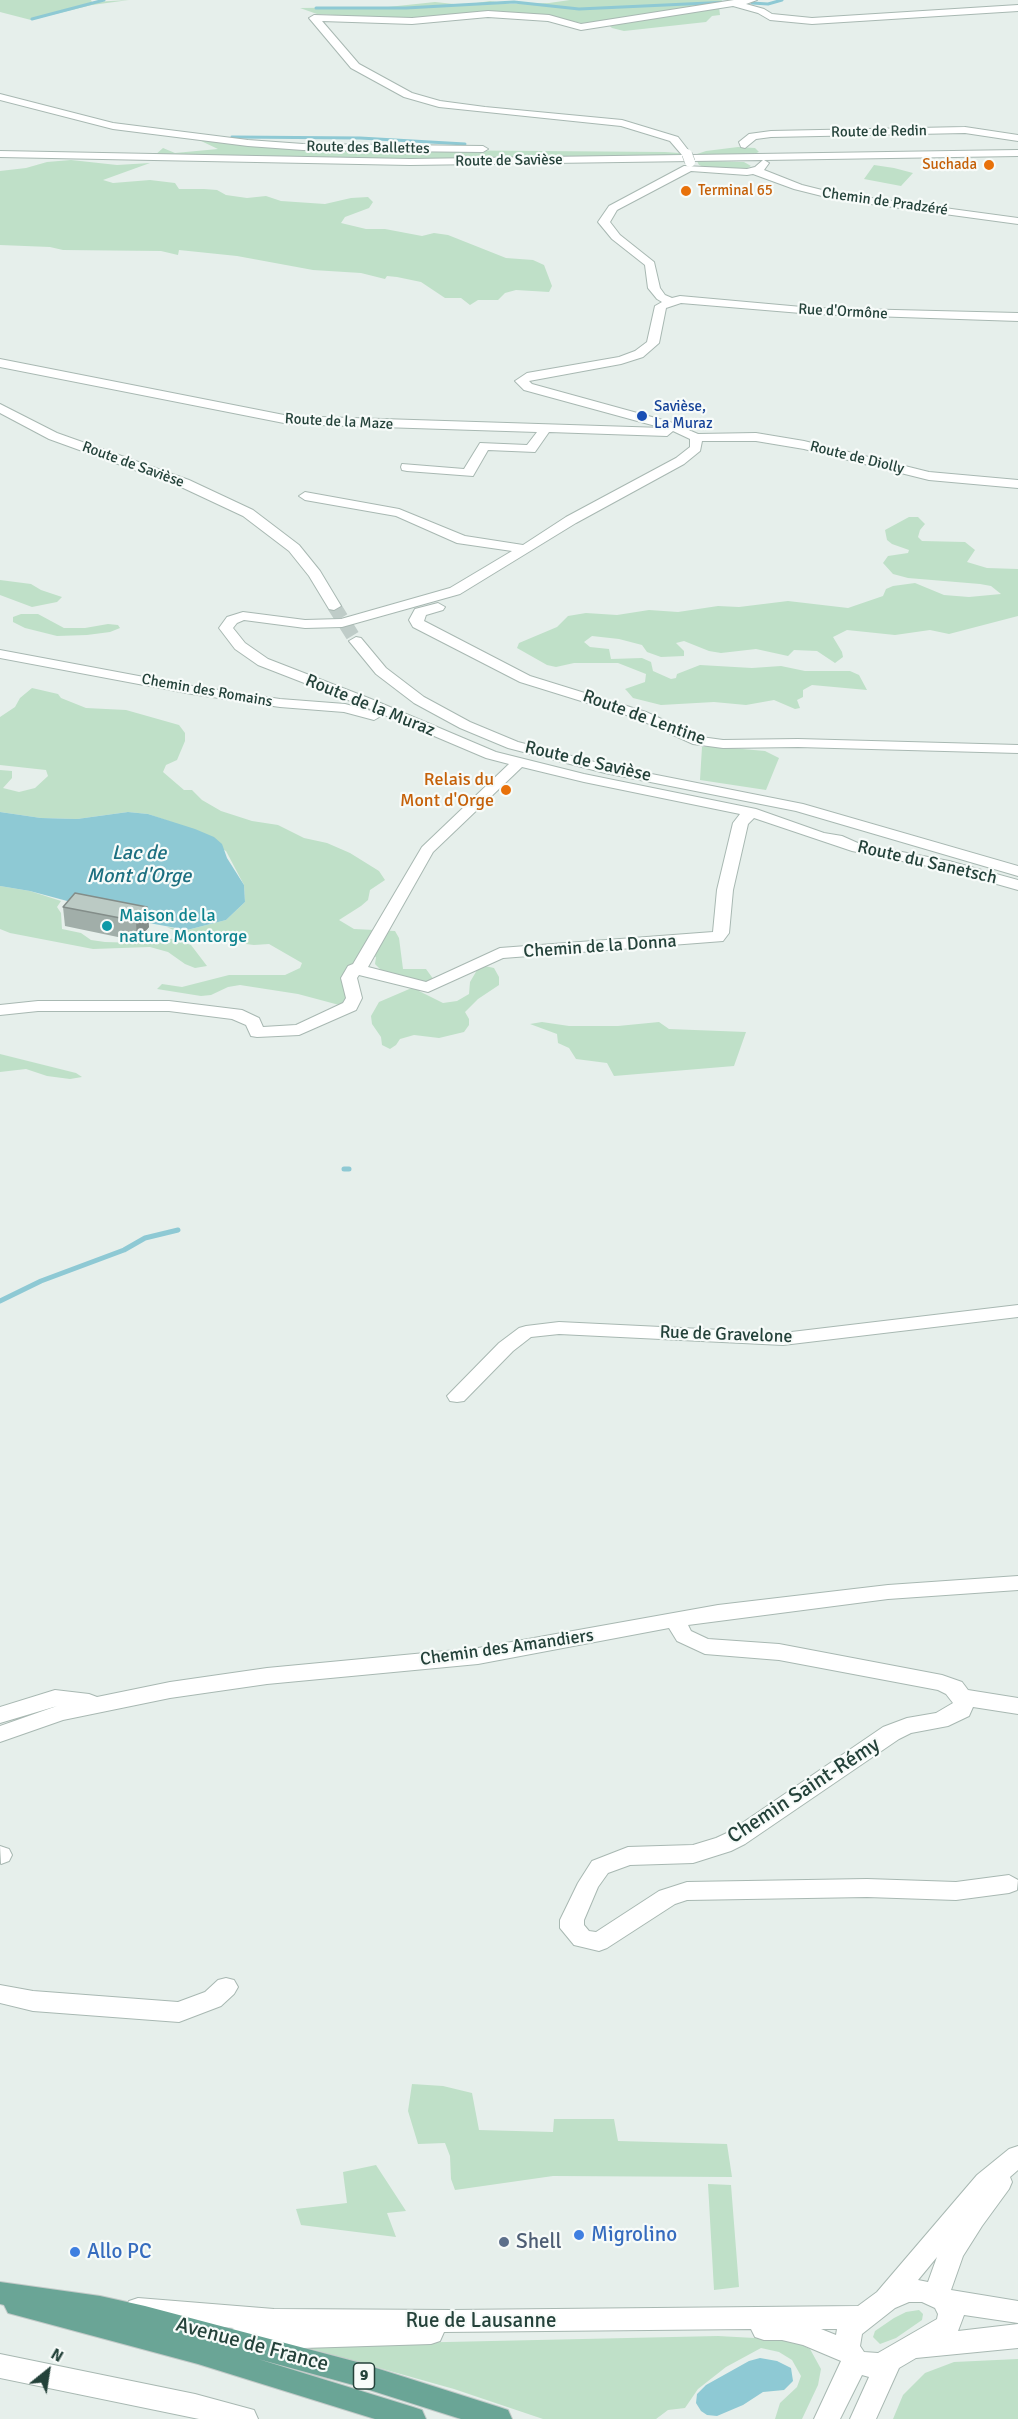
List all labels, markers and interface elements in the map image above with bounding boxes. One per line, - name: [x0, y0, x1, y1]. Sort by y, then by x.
- street label: Route de Redin: [831, 122, 927, 142]
- street label: Route des Ballettes: [306, 138, 430, 158]
- street label: Route de Savièse: [455, 151, 563, 171]
- place label: Suchada: [922, 156, 977, 174]
- marker: Suchada: [982, 158, 996, 172]
- place label: Terminal 65: [698, 182, 773, 200]
- marker: Terminal 65: [679, 184, 693, 198]
- street label: Chemin de Pradzéré: [821, 184, 949, 220]
- street label: Rue d'Ormône: [798, 301, 888, 323]
- place label: Savièse, La Muraz: [654, 398, 713, 433]
- marker: Savièse, La Muraz: [635, 409, 649, 423]
- street label: Route de la Maze: [284, 410, 394, 434]
- street label: Route de Savièse: [79, 438, 187, 492]
- street label: Route de Diolly: [808, 438, 906, 478]
- street label: Route de la Muraz: [302, 670, 438, 742]
- street label: Chemin des Romains: [140, 671, 274, 711]
- street label: Route de Lentine: [580, 686, 708, 750]
- street label: Route de Savièse: [523, 737, 653, 787]
- place label: Relais du Mont d'Orge: [400, 769, 494, 812]
- marker: Relais du Mont d'Orge: [499, 783, 513, 797]
- street label: Route du Sanetsch: [855, 836, 999, 890]
- water label: Lac de Mont d'Orge: [87, 842, 191, 889]
- place label: Maison de la nature Montorge: [119, 905, 247, 948]
- marker: Maison de la nature Montorge: [100, 919, 114, 933]
- street label: Chemin de la Donna: [523, 931, 677, 963]
- street label: Rue de Gravelone: [659, 1322, 793, 1348]
- street label: Chemin des Amandiers: [419, 1625, 595, 1671]
- street label: Chemin Saint-Rémy: [723, 1732, 885, 1850]
- place label: Migrolino: [591, 2222, 677, 2248]
- marker: Migrolino: [572, 2228, 586, 2242]
- place label: Shell: [516, 2229, 562, 2255]
- marker: Shell: [497, 2235, 511, 2249]
- place label: Allo PC: [87, 2239, 152, 2265]
- marker: Allo PC: [68, 2245, 82, 2259]
- street label: Rue de Lausanne: [405, 2308, 557, 2334]
- street label: Avenue de France: [173, 2313, 331, 2377]
- north arrow: [18, 2341, 78, 2401]
- text: N: [47, 2344, 67, 2367]
- road number: 9: [354, 2363, 374, 2389]

